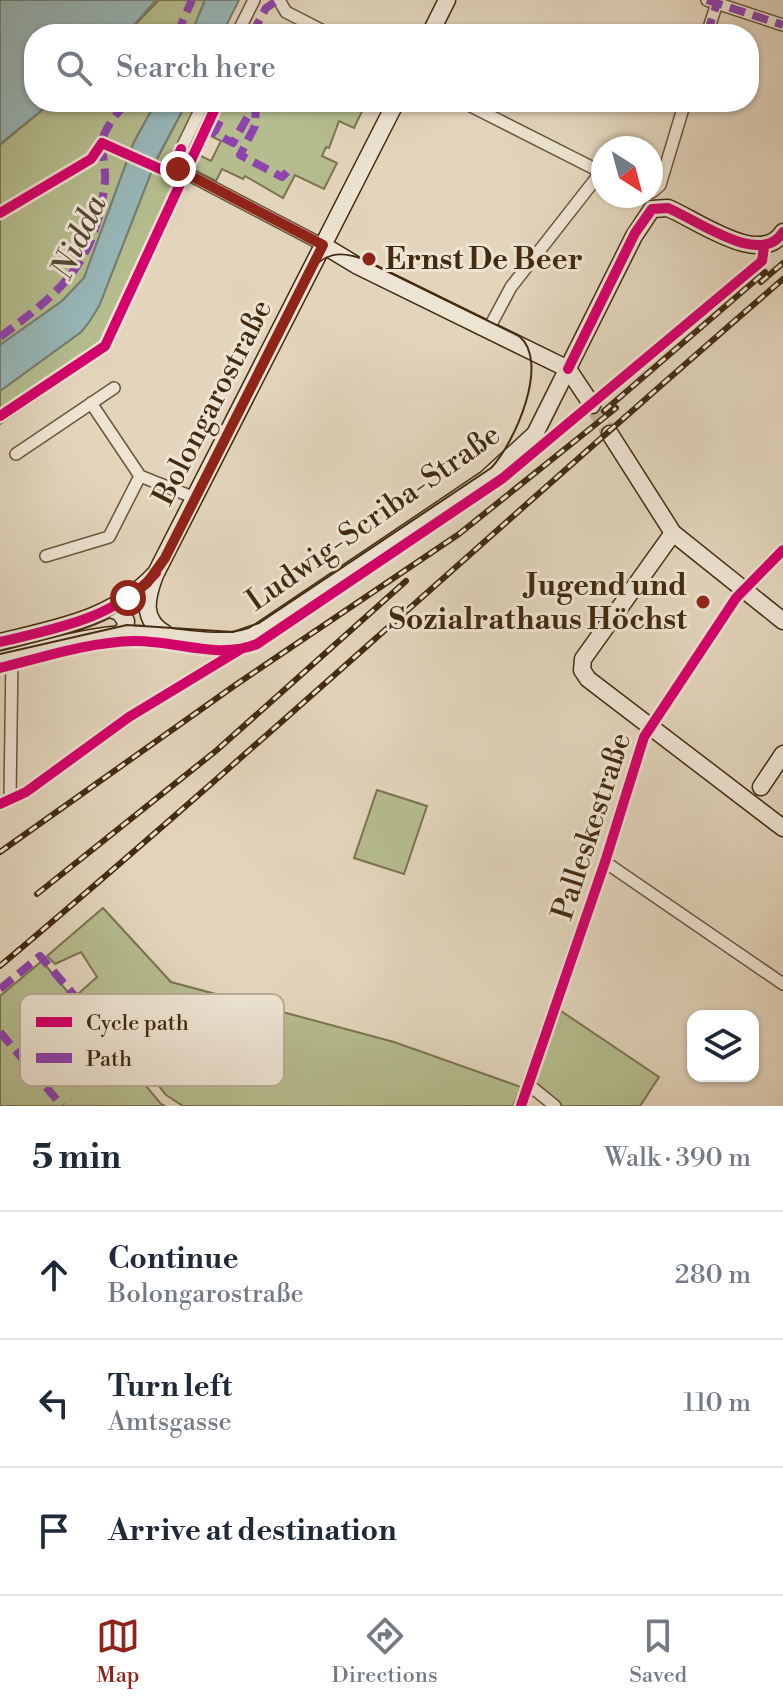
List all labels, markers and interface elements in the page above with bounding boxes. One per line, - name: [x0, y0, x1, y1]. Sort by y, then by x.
- search box: [24, 24, 759, 112]
- icon: search: [52, 46, 96, 90]
- text: Search here: [116, 49, 276, 87]
- north arrow: [591, 136, 663, 208]
- route end: [160, 151, 196, 187]
- water label: Nidda: [42, 189, 116, 287]
- place label: Ernst De Beer: [385, 241, 583, 279]
- marker: Ernst De Beer: [360, 250, 378, 268]
- street label: Bolongarostraße: [144, 293, 281, 513]
- street label: Ludwig-Scriba-Straße: [239, 416, 508, 620]
- place label: Jugend und Sozialrathaus Höchst: [389, 567, 687, 639]
- route start: [110, 580, 146, 616]
- marker: Jugend und Sozialrathaus Höchst: [694, 593, 712, 611]
- street label: Palleskestraße: [544, 728, 640, 925]
- legend: [20, 994, 284, 1086]
- text: Cycle path: [86, 1010, 189, 1037]
- map controls: [687, 1010, 759, 1082]
- button: layers: [687, 1010, 759, 1082]
- text: Path: [86, 1046, 132, 1073]
- text: 5 min: [32, 1137, 121, 1179]
- text: Walk · 390 m: [604, 1142, 751, 1174]
- text: Continue: [108, 1240, 239, 1278]
- icon: ahead: [32, 1253, 76, 1297]
- text: 280 m: [675, 1259, 751, 1291]
- text: Bolongarostraße: [108, 1278, 304, 1310]
- text: Turn left: [108, 1368, 232, 1406]
- icon: left: [32, 1381, 76, 1425]
- text: 110 m: [683, 1387, 751, 1419]
- text: Amtsgasse: [108, 1406, 232, 1438]
- icon: arrive: [32, 1509, 76, 1553]
- text: Arrive at destination: [108, 1512, 397, 1550]
- tab: Map: [96, 1614, 140, 1689]
- tab: Directions: [332, 1614, 438, 1689]
- tab: Saved: [629, 1614, 687, 1689]

